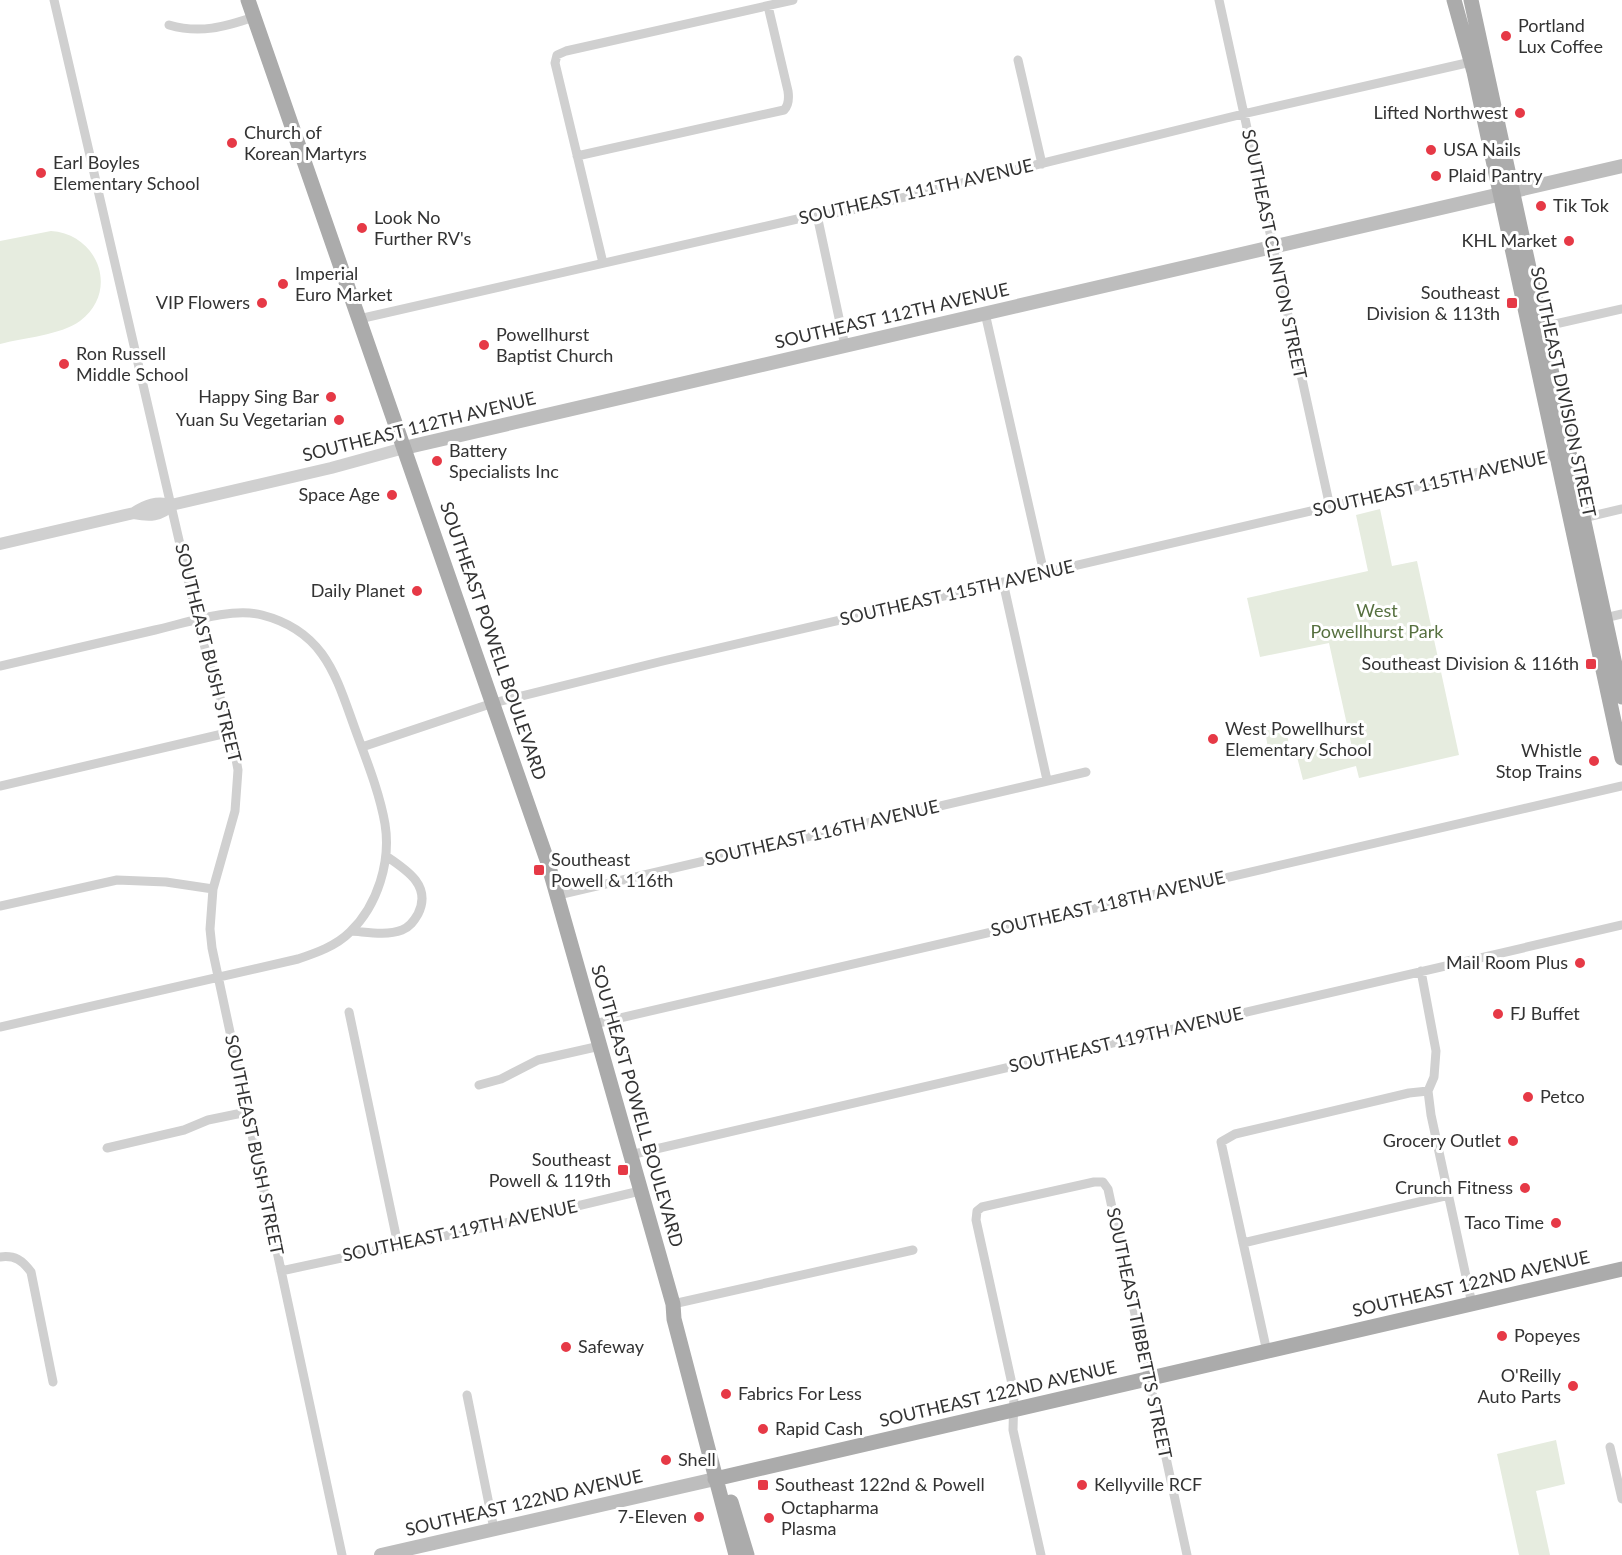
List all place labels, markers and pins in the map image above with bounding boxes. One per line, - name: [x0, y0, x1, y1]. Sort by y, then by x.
- place label: Portland Lux Coffee: [1518, 14, 1603, 57]
- marker: Portland Lux Coffee: [1499, 29, 1513, 43]
- place label: Lifted Northwest: [1374, 101, 1509, 123]
- marker: Lifted Northwest: [1513, 106, 1527, 120]
- place label: Church of Korean Martyrs: [244, 121, 367, 164]
- marker: Church of Korean Martyrs: [225, 136, 239, 150]
- place label: USA Nails: [1443, 138, 1521, 160]
- marker: USA Nails: [1424, 143, 1438, 157]
- place label: Earl Boyles Elementary School: [53, 151, 200, 194]
- place label: Plaid Pantry: [1448, 164, 1543, 186]
- marker: Earl Boyles Elementary School: [34, 166, 48, 180]
- marker: Plaid Pantry: [1429, 169, 1443, 183]
- place label: Tik Tok: [1553, 194, 1610, 216]
- marker: Tik Tok: [1534, 199, 1548, 213]
- place label: Look No Further RV's: [374, 206, 472, 249]
- marker: Look No Further RV's: [355, 221, 369, 235]
- place label: KHL Market: [1462, 229, 1558, 251]
- marker: KHL Market: [1562, 234, 1576, 248]
- place label: Imperial Euro Market: [295, 262, 393, 305]
- marker: Imperial Euro Market: [276, 277, 290, 291]
- place label: Southeast Division & 113th: [1366, 281, 1501, 324]
- place label: VIP Flowers: [156, 291, 250, 313]
- marker: VIP Flowers: [255, 296, 269, 310]
- marker: Southeast Division & 113th: [1505, 296, 1519, 310]
- place label: Powellhurst Baptist Church: [496, 323, 613, 366]
- marker: Powellhurst Baptist Church: [477, 338, 491, 352]
- place label: Ron Russell Middle School: [76, 342, 188, 385]
- marker: Ron Russell Middle School: [57, 357, 71, 371]
- place label: Happy Sing Bar: [198, 385, 319, 407]
- marker: Happy Sing Bar: [324, 390, 338, 404]
- place label: Yuan Su Vegetarian: [176, 408, 327, 430]
- marker: Yuan Su Vegetarian: [332, 413, 346, 427]
- place label: Battery Specialists Inc: [449, 439, 559, 482]
- marker: Battery Specialists Inc: [430, 454, 444, 468]
- place label: Space Age: [299, 483, 380, 505]
- marker: Space Age: [385, 488, 399, 502]
- place label: Daily Planet: [311, 579, 406, 601]
- marker: Daily Planet: [410, 584, 424, 598]
- place label: Southeast Division & 116th: [1362, 652, 1579, 674]
- marker: Southeast Division & 116th: [1584, 657, 1598, 671]
- place label: West Powellhurst Elementary School: [1225, 717, 1372, 760]
- marker: West Powellhurst Elementary School: [1206, 732, 1220, 746]
- place label: Whistle Stop Trains: [1496, 739, 1582, 782]
- marker: Whistle Stop Trains: [1587, 754, 1601, 768]
- place label: Southeast Powell & 116th: [551, 848, 673, 891]
- marker: Southeast Powell & 116th: [532, 863, 546, 877]
- place label: Mail Room Plus: [1446, 951, 1568, 973]
- marker: Mail Room Plus: [1573, 956, 1587, 970]
- place label: FJ Buffet: [1510, 1002, 1580, 1024]
- marker: FJ Buffet: [1491, 1007, 1505, 1021]
- place label: Petco: [1540, 1085, 1585, 1107]
- marker: Petco: [1521, 1090, 1535, 1104]
- place label: Grocery Outlet: [1383, 1129, 1502, 1151]
- marker: Grocery Outlet: [1506, 1134, 1520, 1148]
- place label: Southeast Powell & 119th: [489, 1148, 612, 1191]
- marker: Southeast Powell & 119th: [616, 1163, 630, 1177]
- place label: Crunch Fitness: [1395, 1176, 1513, 1198]
- marker: Crunch Fitness: [1518, 1181, 1532, 1195]
- place label: Taco Time: [1465, 1211, 1544, 1233]
- marker: Taco Time: [1549, 1216, 1563, 1230]
- place label: Popeyes: [1514, 1324, 1580, 1346]
- marker: Popeyes: [1495, 1329, 1509, 1343]
- place label: Safeway: [578, 1335, 645, 1357]
- marker: Safeway: [559, 1340, 573, 1354]
- place label: O'Reilly Auto Parts: [1478, 1364, 1562, 1407]
- marker: O'Reilly Auto Parts: [1566, 1379, 1580, 1393]
- place label: Fabrics For Less: [738, 1382, 862, 1404]
- marker: Fabrics For Less: [719, 1387, 733, 1401]
- place label: Rapid Cash: [775, 1417, 863, 1439]
- marker: Rapid Cash: [756, 1422, 770, 1436]
- place label: Shell: [678, 1448, 716, 1470]
- marker: Shell: [659, 1453, 673, 1467]
- place label: Southeast 122nd & Powell: [775, 1473, 985, 1495]
- place label: Kellyville RCF: [1094, 1473, 1202, 1495]
- marker: Southeast 122nd & Powell: [756, 1478, 770, 1492]
- marker: Kellyville RCF: [1075, 1478, 1089, 1492]
- place label: Octapharma Plasma: [781, 1496, 879, 1539]
- place label: 7-Eleven: [617, 1505, 687, 1527]
- marker: 7-Eleven: [692, 1510, 706, 1524]
- marker: Octapharma Plasma: [762, 1511, 776, 1525]

